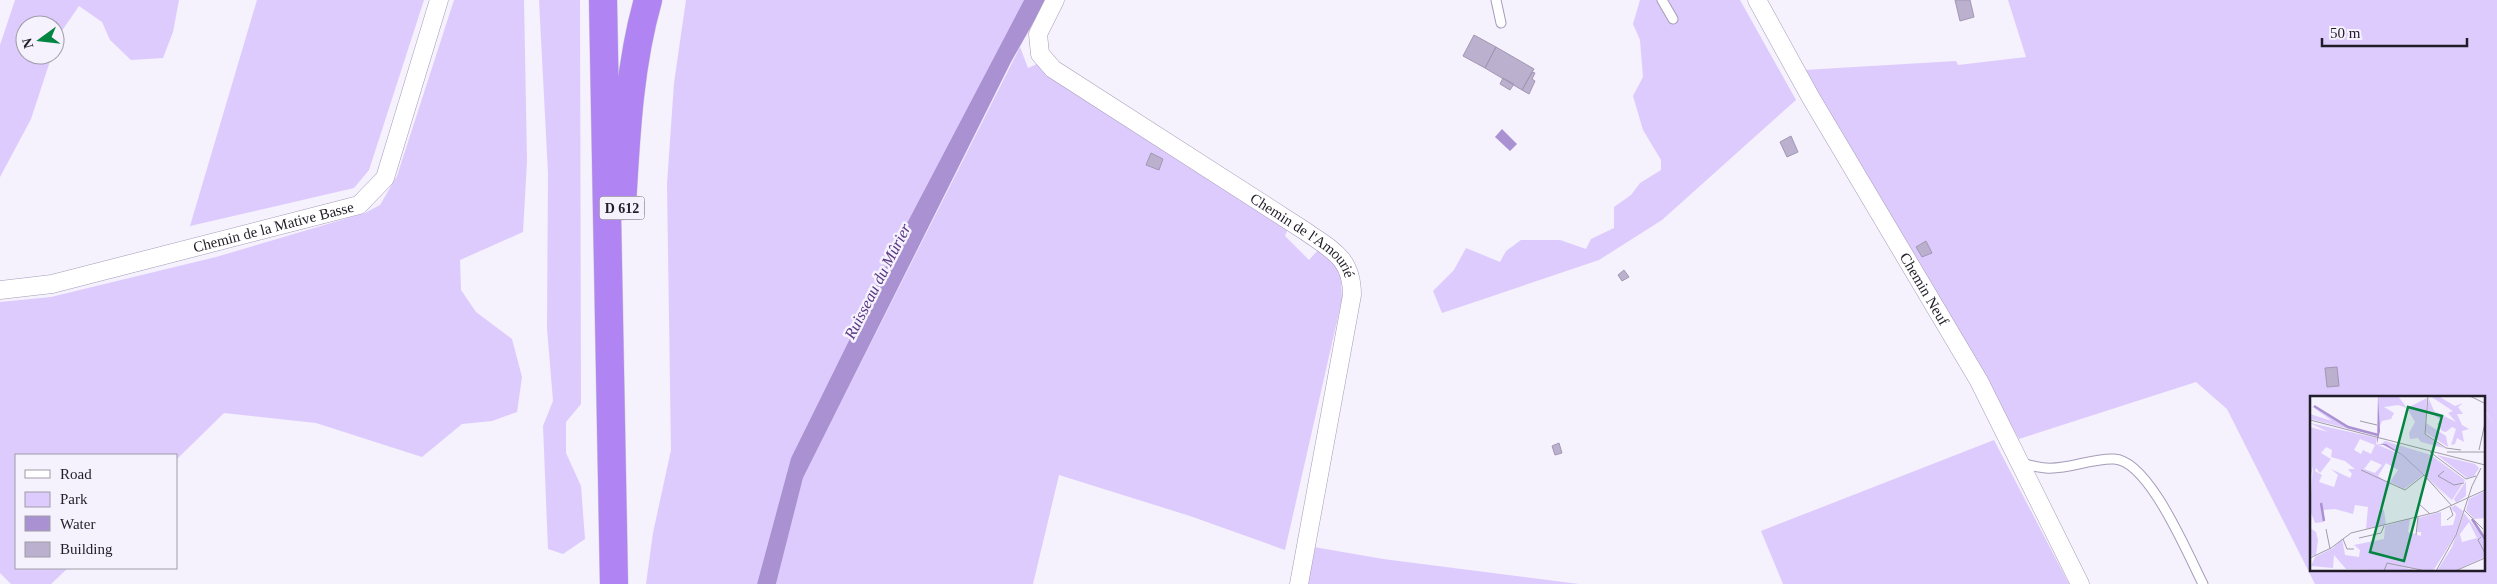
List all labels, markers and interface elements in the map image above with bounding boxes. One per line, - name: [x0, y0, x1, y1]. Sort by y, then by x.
- north arrow: [15, 15, 65, 65]
- scale bar: [2322, 15, 2467, 47]
- text: 50 m: [2330, 25, 2361, 41]
- text: N: [19, 36, 36, 50]
- street label: Chemin de l'Amourié: [1247, 190, 1358, 280]
- road number: D 612: [600, 197, 644, 220]
- street label: Chemin de la Mative Basse: [191, 199, 356, 255]
- water label: Ruisseau du Mûrier: [841, 220, 914, 343]
- street label: Chemin Neuf: [1897, 250, 1952, 328]
- inset map: [2310, 396, 2484, 572]
- legend: [15, 454, 178, 569]
- text: Road: [60, 466, 92, 482]
- text: Park: [60, 491, 88, 507]
- text: Water: [60, 516, 95, 532]
- text: Building: [60, 541, 113, 557]

